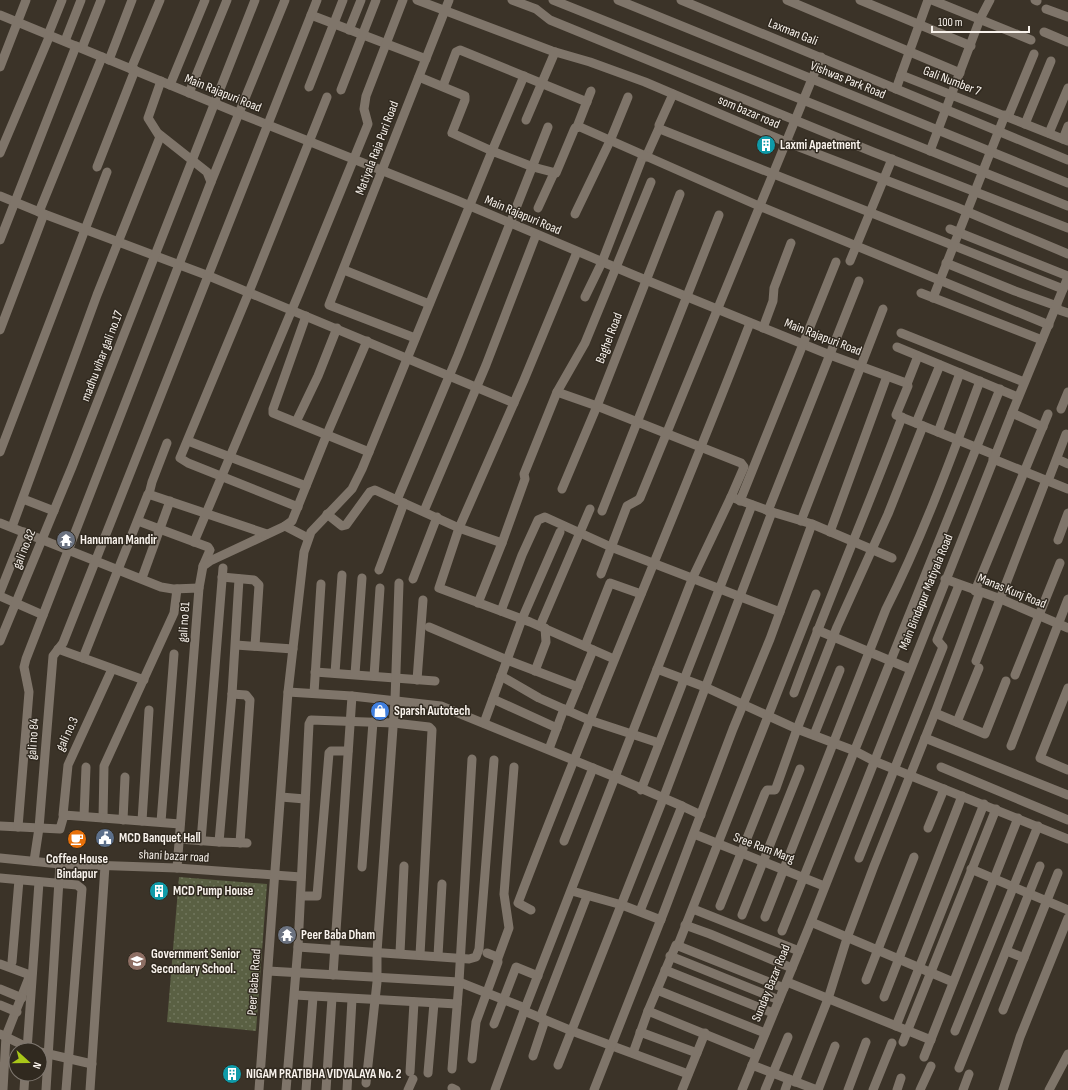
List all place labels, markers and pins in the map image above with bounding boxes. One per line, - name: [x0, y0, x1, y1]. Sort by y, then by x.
- building icon: Laxmi Apaetment: [755, 134, 777, 156]
- place label: Laxmi Apaetment: [780, 137, 861, 153]
- temple icon: Hanuman Mandir: [55, 529, 77, 551]
- place label: Hanuman Mandir: [80, 532, 157, 548]
- shop icon: Sparsh Autotech: [369, 700, 391, 722]
- place label: Sparsh Autotech: [394, 703, 471, 719]
- public building icon: MCD Banquet Hall: [94, 827, 116, 849]
- cafe icon: Coffee House Bindapur: [66, 828, 88, 850]
- place label: MCD Banquet Hall: [119, 830, 201, 846]
- place label: Coffee House Bindapur: [46, 851, 109, 882]
- building icon: MCD Pump House: [148, 880, 170, 902]
- place label: MCD Pump House: [173, 883, 254, 899]
- temple icon: Peer Baba Dham: [276, 924, 298, 946]
- place label: Peer Baba Dham: [301, 927, 375, 943]
- place label: Government Senior Secondary School.: [151, 946, 240, 977]
- school or university icon: Government Senior Secondary School.: [126, 950, 148, 972]
- building icon: NIGAM PRATIBHA VIDYALAYA No. 2: [221, 1063, 243, 1085]
- place label: NIGAM PRATIBHA VIDYALAYA No. 2: [246, 1066, 402, 1082]

